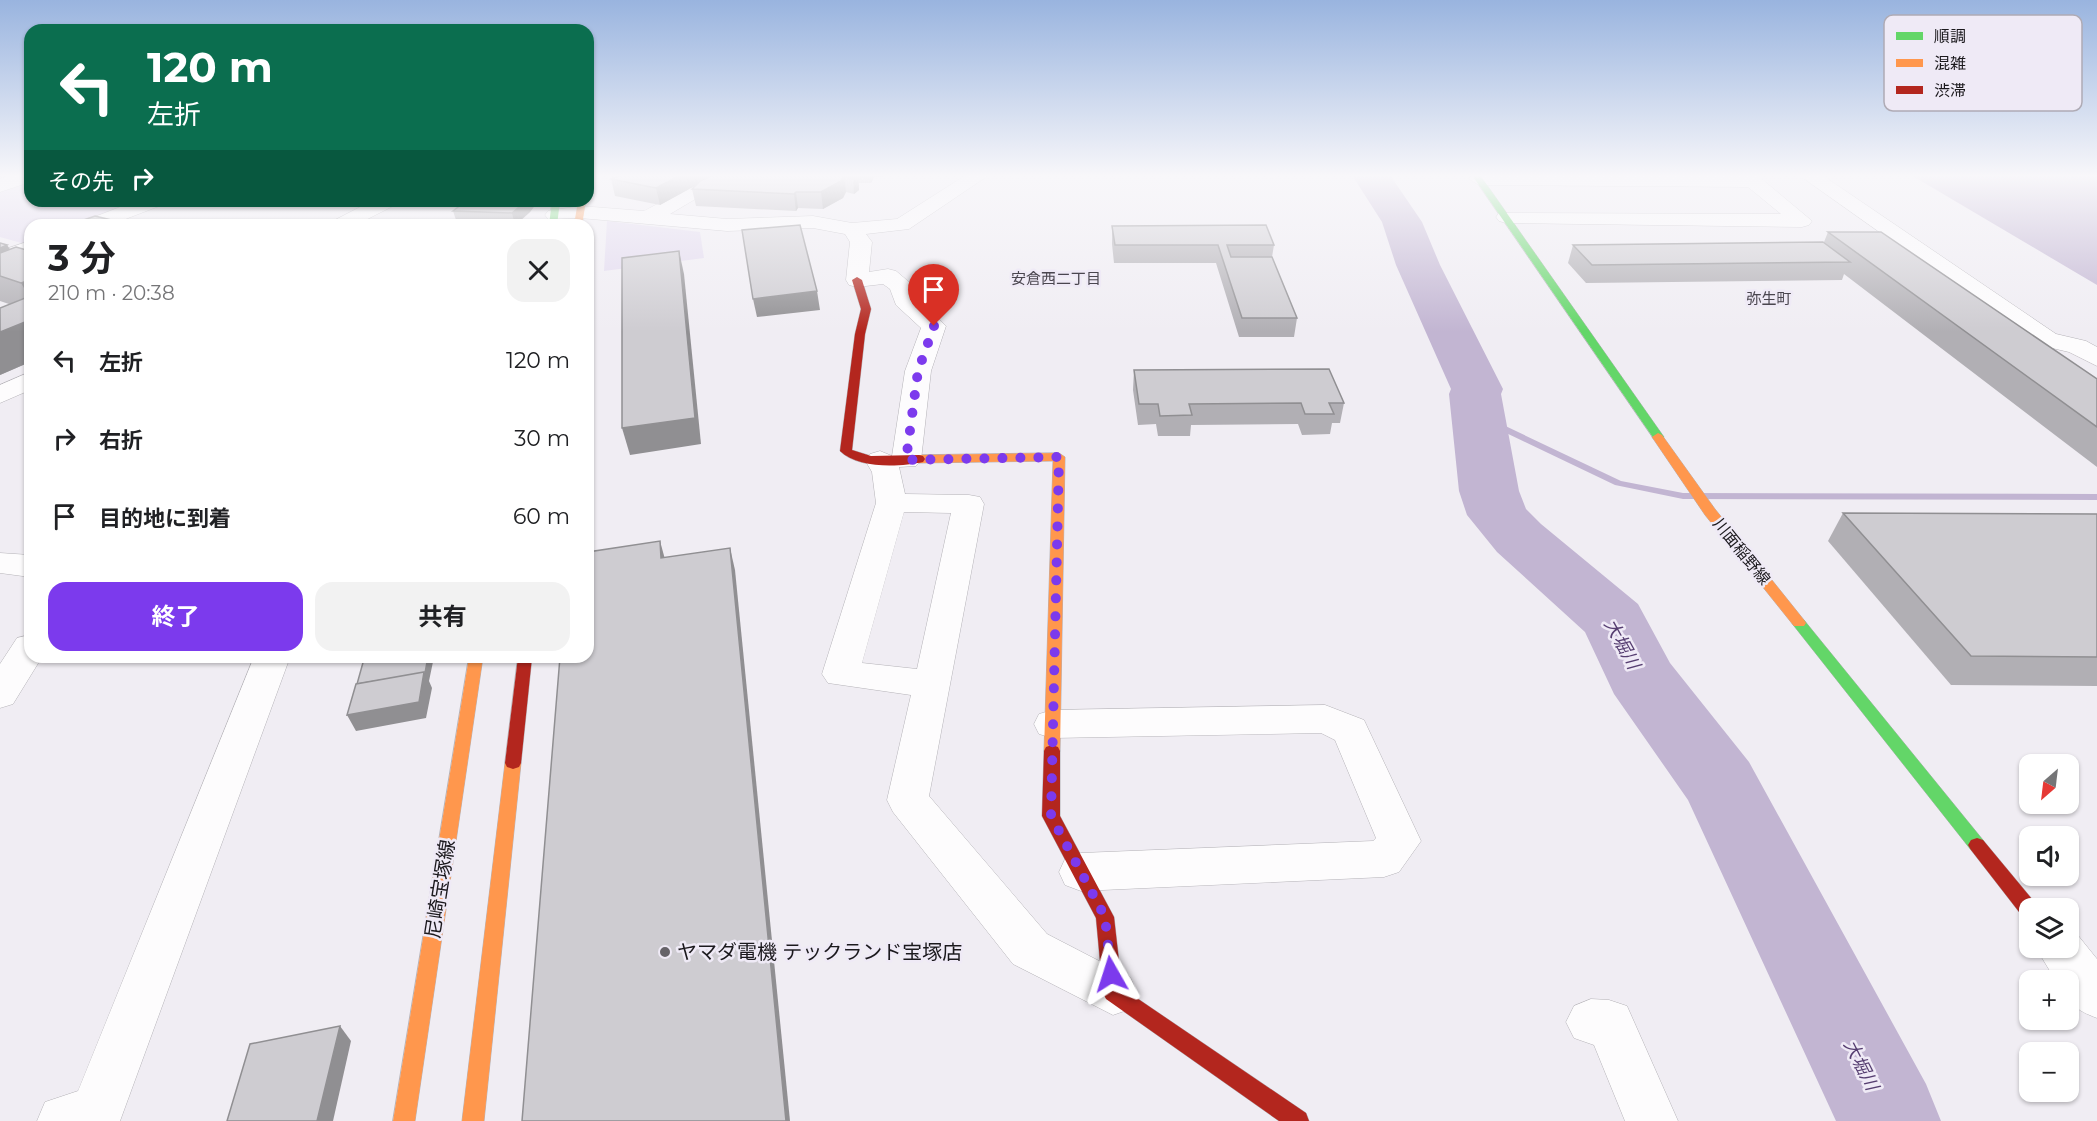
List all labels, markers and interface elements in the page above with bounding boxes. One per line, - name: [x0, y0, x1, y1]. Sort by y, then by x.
- legend: [1884, 15, 2082, 111]
- text: 順調: [1934, 27, 1966, 46]
- text: 120 m: [147, 41, 273, 93]
- icon: left: [48, 48, 126, 126]
- text: 混雑: [1934, 54, 1966, 73]
- text: 渋滞: [1934, 81, 1966, 100]
- text: 左折: [147, 98, 201, 131]
- icon: right: [126, 162, 159, 195]
- text: その先: [48, 168, 114, 195]
- text: 3 分: [48, 236, 116, 280]
- button: close: [507, 239, 570, 302]
- pin: [908, 264, 959, 326]
- district label: 安倉西二丁目: [1011, 269, 1101, 288]
- icon: arrive: [917, 273, 950, 306]
- text: 210 m · 20:38: [48, 281, 175, 305]
- district label: 弥生町: [1746, 289, 1792, 308]
- icon: left: [48, 344, 81, 377]
- text: 120 m: [506, 347, 570, 374]
- text: 左折: [99, 349, 143, 376]
- icon: right: [48, 422, 81, 455]
- text: 30 m: [514, 425, 570, 452]
- text: 右折: [99, 427, 143, 454]
- icon: arrive: [48, 500, 81, 533]
- text: 60 m: [513, 503, 570, 530]
- text: 目的地に到着: [99, 505, 231, 532]
- street label: 川面稲野線: [1709, 514, 1774, 588]
- button: 終了: [48, 582, 303, 651]
- button: 共有: [315, 582, 570, 651]
- water label: 大堀川: [1599, 615, 1646, 675]
- north arrow: [2019, 754, 2079, 814]
- map controls: [2019, 754, 2079, 1102]
- button: sound: [2019, 826, 2079, 886]
- street label: 尼崎宝塚線: [420, 838, 460, 940]
- button: layers: [2019, 898, 2079, 958]
- place label: ヤマダ電機 テックランド宝塚店: [677, 940, 962, 964]
- position arrow: [1079, 942, 1143, 1006]
- marker: ヤマダ電機 テックランド宝塚店: [658, 945, 672, 959]
- button: +: [2019, 970, 2079, 1030]
- water label: 大堀川: [1839, 1036, 1884, 1096]
- button: −: [2019, 1042, 2079, 1102]

